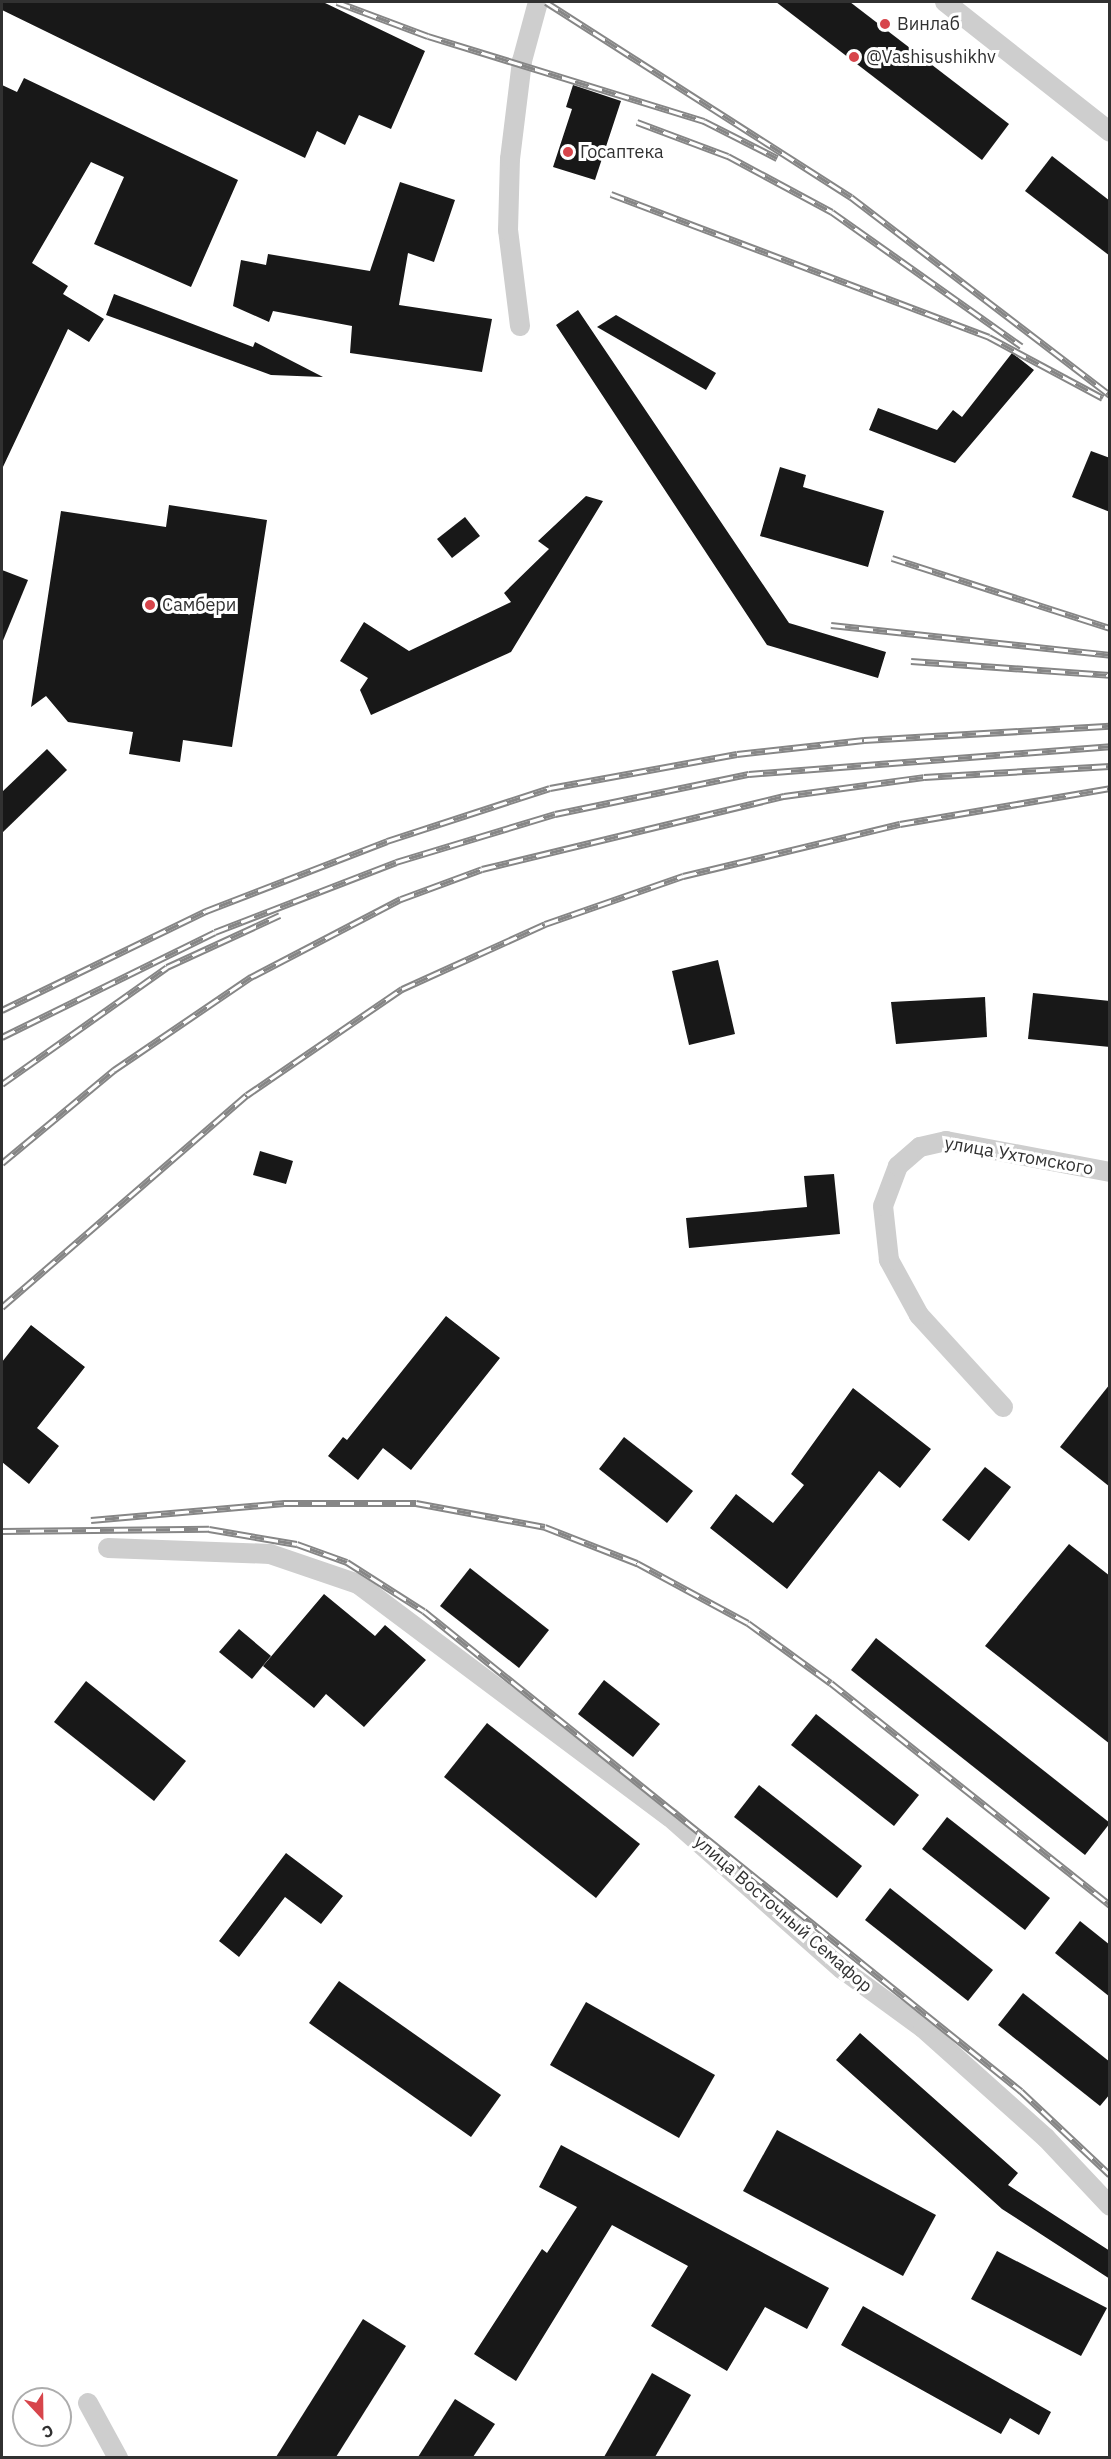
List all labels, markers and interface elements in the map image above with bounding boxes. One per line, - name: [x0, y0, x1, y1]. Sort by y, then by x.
- place label: Винлаб: [897, 13, 960, 35]
- marker: Винлаб: [878, 17, 892, 31]
- place label: @Vashisushikhv: [866, 46, 996, 68]
- marker: @Vashisushikhv: [847, 50, 861, 64]
- place label: Госаптека: [580, 141, 664, 163]
- marker: Госаптека: [561, 145, 575, 159]
- place label: Самбери: [162, 594, 236, 616]
- marker: Самбери: [143, 598, 157, 612]
- street label: улица Ухтомского: [943, 1132, 1095, 1180]
- street label: улица Восточный Семафор: [690, 1831, 876, 1997]
- north arrow: [12, 2387, 72, 2447]
- text: С: [39, 2421, 57, 2443]

